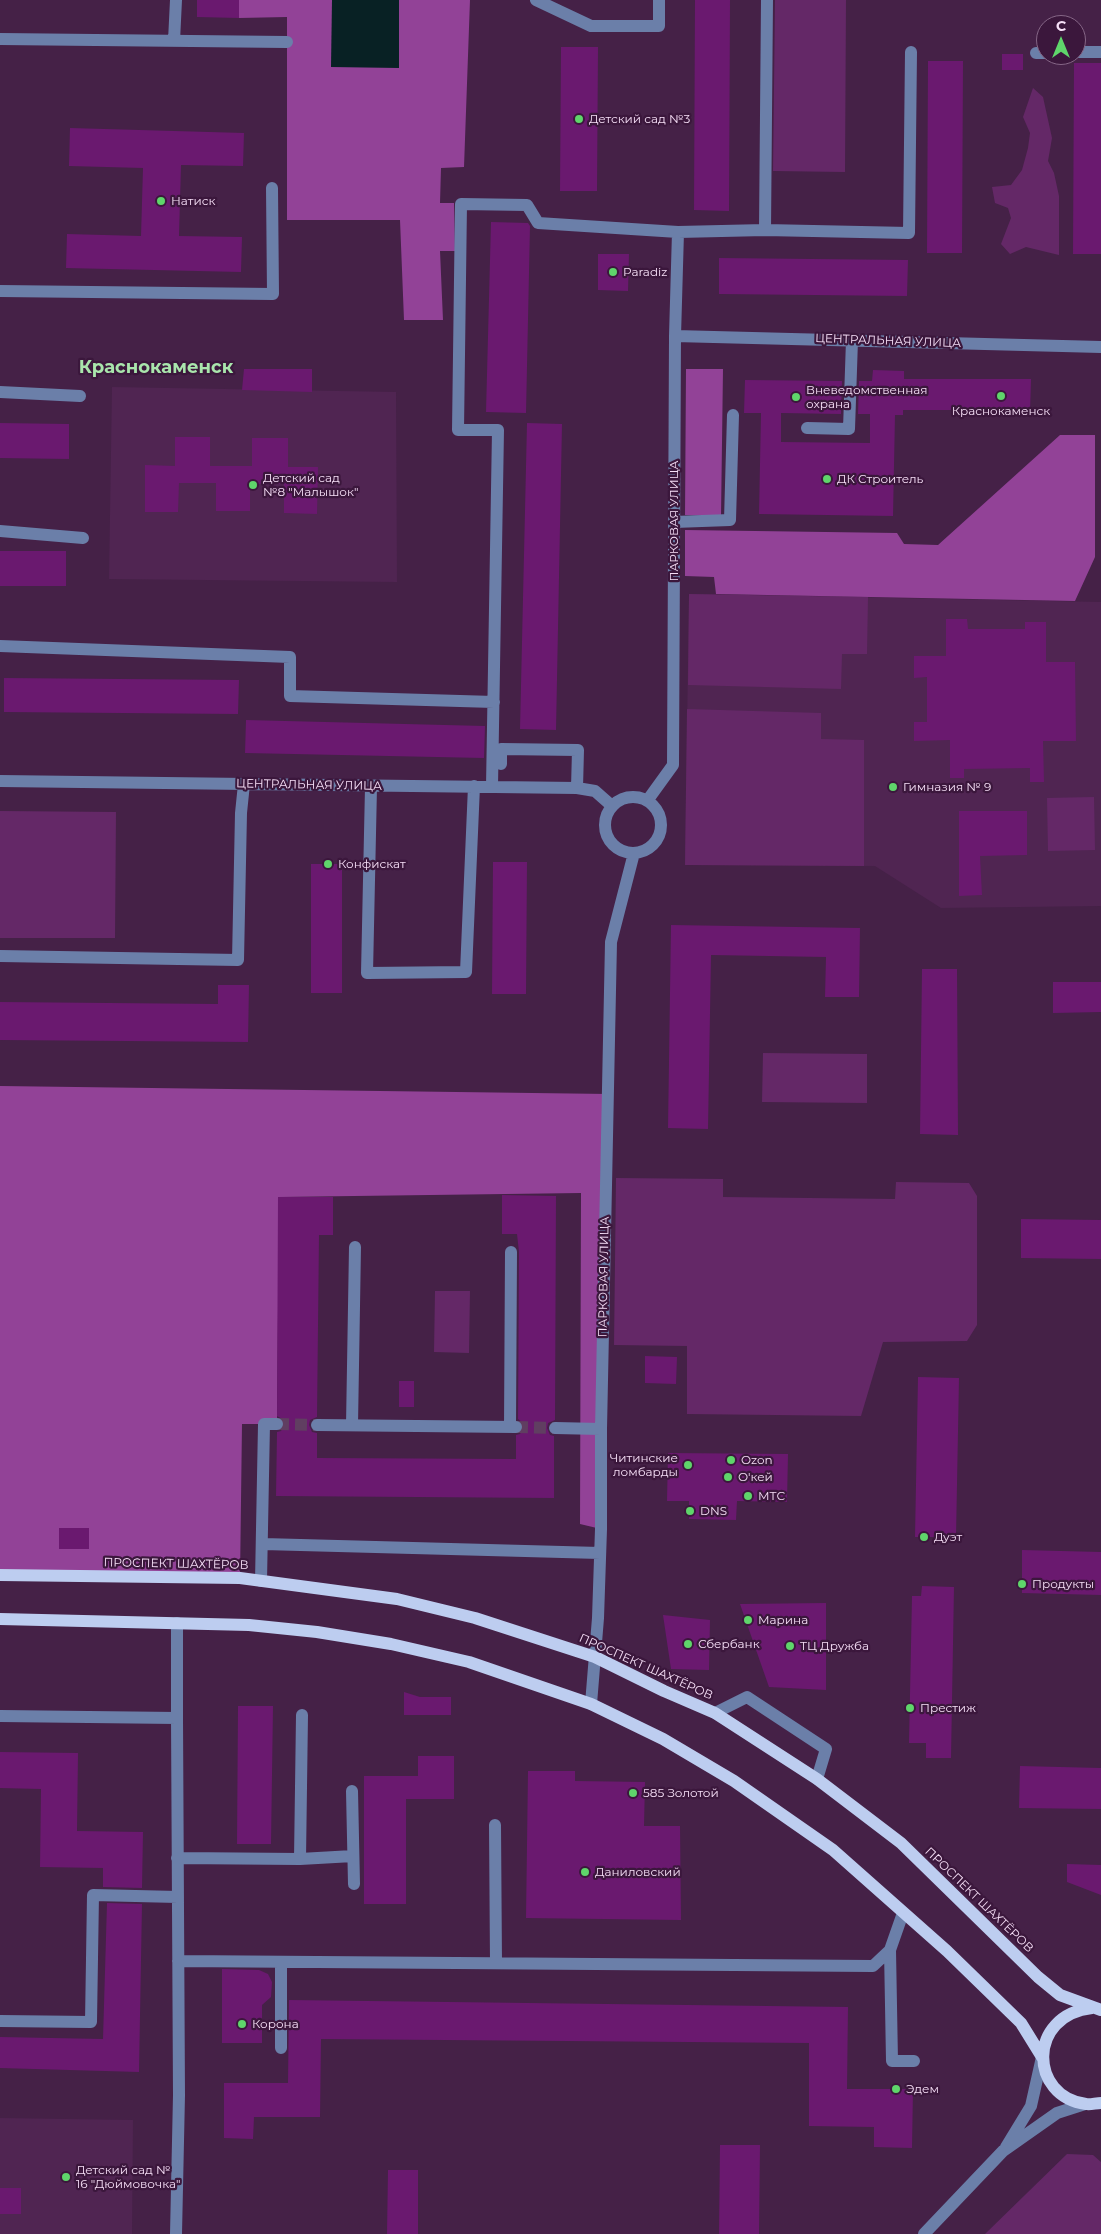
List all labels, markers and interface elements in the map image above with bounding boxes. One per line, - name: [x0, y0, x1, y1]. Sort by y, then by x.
- north arrow: [1036, 15, 1086, 65]
- text: С: [1056, 17, 1066, 35]
- place label: Детский сад №3: [589, 112, 690, 126]
- marker: Детский сад №3: [573, 113, 585, 125]
- place label: Натиск: [171, 194, 216, 208]
- marker: Натиск: [155, 195, 167, 207]
- place label: Paradiz: [623, 265, 667, 279]
- marker: Paradiz: [607, 266, 619, 278]
- street label: ЦЕНТРАЛЬНАЯ УЛИЦА: [815, 331, 961, 351]
- district label: Краснокаменск: [79, 357, 233, 379]
- place label: Вневедомственная охрана: [806, 383, 928, 411]
- marker: Краснокаменск: [995, 390, 1007, 402]
- marker: Вневедомственная охрана: [790, 391, 802, 403]
- place label: Краснокаменск: [952, 404, 1050, 418]
- street label: ПАРКОВАЯ УЛИЦА: [667, 460, 681, 582]
- place label: Детский сад №8 "Малышок": [263, 471, 358, 499]
- place label: ДК Строитель: [837, 472, 923, 486]
- marker: ДК Строитель: [821, 473, 833, 485]
- marker: Детский сад №8 "Малышок": [247, 479, 259, 491]
- street label: ЦЕНТРАЛЬНАЯ УЛИЦА: [236, 777, 382, 793]
- place label: Гимназия № 9: [903, 780, 991, 794]
- marker: Гимназия № 9: [887, 781, 899, 793]
- place label: Конфискат: [338, 857, 406, 871]
- marker: Конфискат: [322, 858, 334, 870]
- street label: ПАРКОВАЯ УЛИЦА: [596, 1216, 612, 1338]
- place label: Читинские ломбарды: [610, 1451, 678, 1479]
- place label: Ozon: [741, 1453, 773, 1467]
- marker: Ozon: [725, 1454, 737, 1466]
- marker: Читинские ломбарды: [682, 1459, 694, 1471]
- place label: О'кей: [738, 1470, 773, 1484]
- marker: О'кей: [722, 1471, 734, 1483]
- place label: МТС: [758, 1489, 785, 1503]
- marker: МТС: [742, 1490, 754, 1502]
- place label: DNS: [700, 1504, 727, 1518]
- marker: DNS: [684, 1505, 696, 1517]
- place label: Дуэт: [934, 1530, 962, 1544]
- marker: Дуэт: [918, 1531, 930, 1543]
- street label: ПРОСПЕКТ ШАХТЁРОВ: [103, 1556, 249, 1572]
- place label: Продукты: [1032, 1577, 1094, 1591]
- marker: Продукты: [1016, 1578, 1028, 1590]
- place label: Марина: [758, 1613, 808, 1627]
- marker: Марина: [742, 1614, 754, 1626]
- street label: ПРОСПЕКТ ШАХТЁРОВ: [577, 1631, 715, 1703]
- place label: Сбербанк: [698, 1637, 760, 1651]
- marker: Сбербанк: [682, 1638, 694, 1650]
- place label: ТЦ Дружба: [800, 1639, 869, 1653]
- marker: ТЦ Дружба: [784, 1640, 796, 1652]
- place label: Престиж: [920, 1701, 976, 1715]
- marker: Престиж: [904, 1702, 916, 1714]
- place label: 585 Золотой: [643, 1786, 719, 1800]
- marker: 585 Золотой: [627, 1787, 639, 1799]
- street label: ПРОСПЕКТ ШАХТЁРОВ: [922, 1844, 1036, 1956]
- place label: Даниловский: [595, 1865, 681, 1879]
- marker: Даниловский: [579, 1866, 591, 1878]
- place label: Корона: [252, 2017, 299, 2031]
- marker: Корона: [236, 2018, 248, 2030]
- place label: Эдем: [906, 2082, 939, 2096]
- marker: Эдем: [890, 2083, 902, 2095]
- place label: Детский сад № 16 "Дюймовочка": [76, 2163, 180, 2191]
- marker: Детский сад № 16 "Дюймовочка": [60, 2171, 72, 2183]

